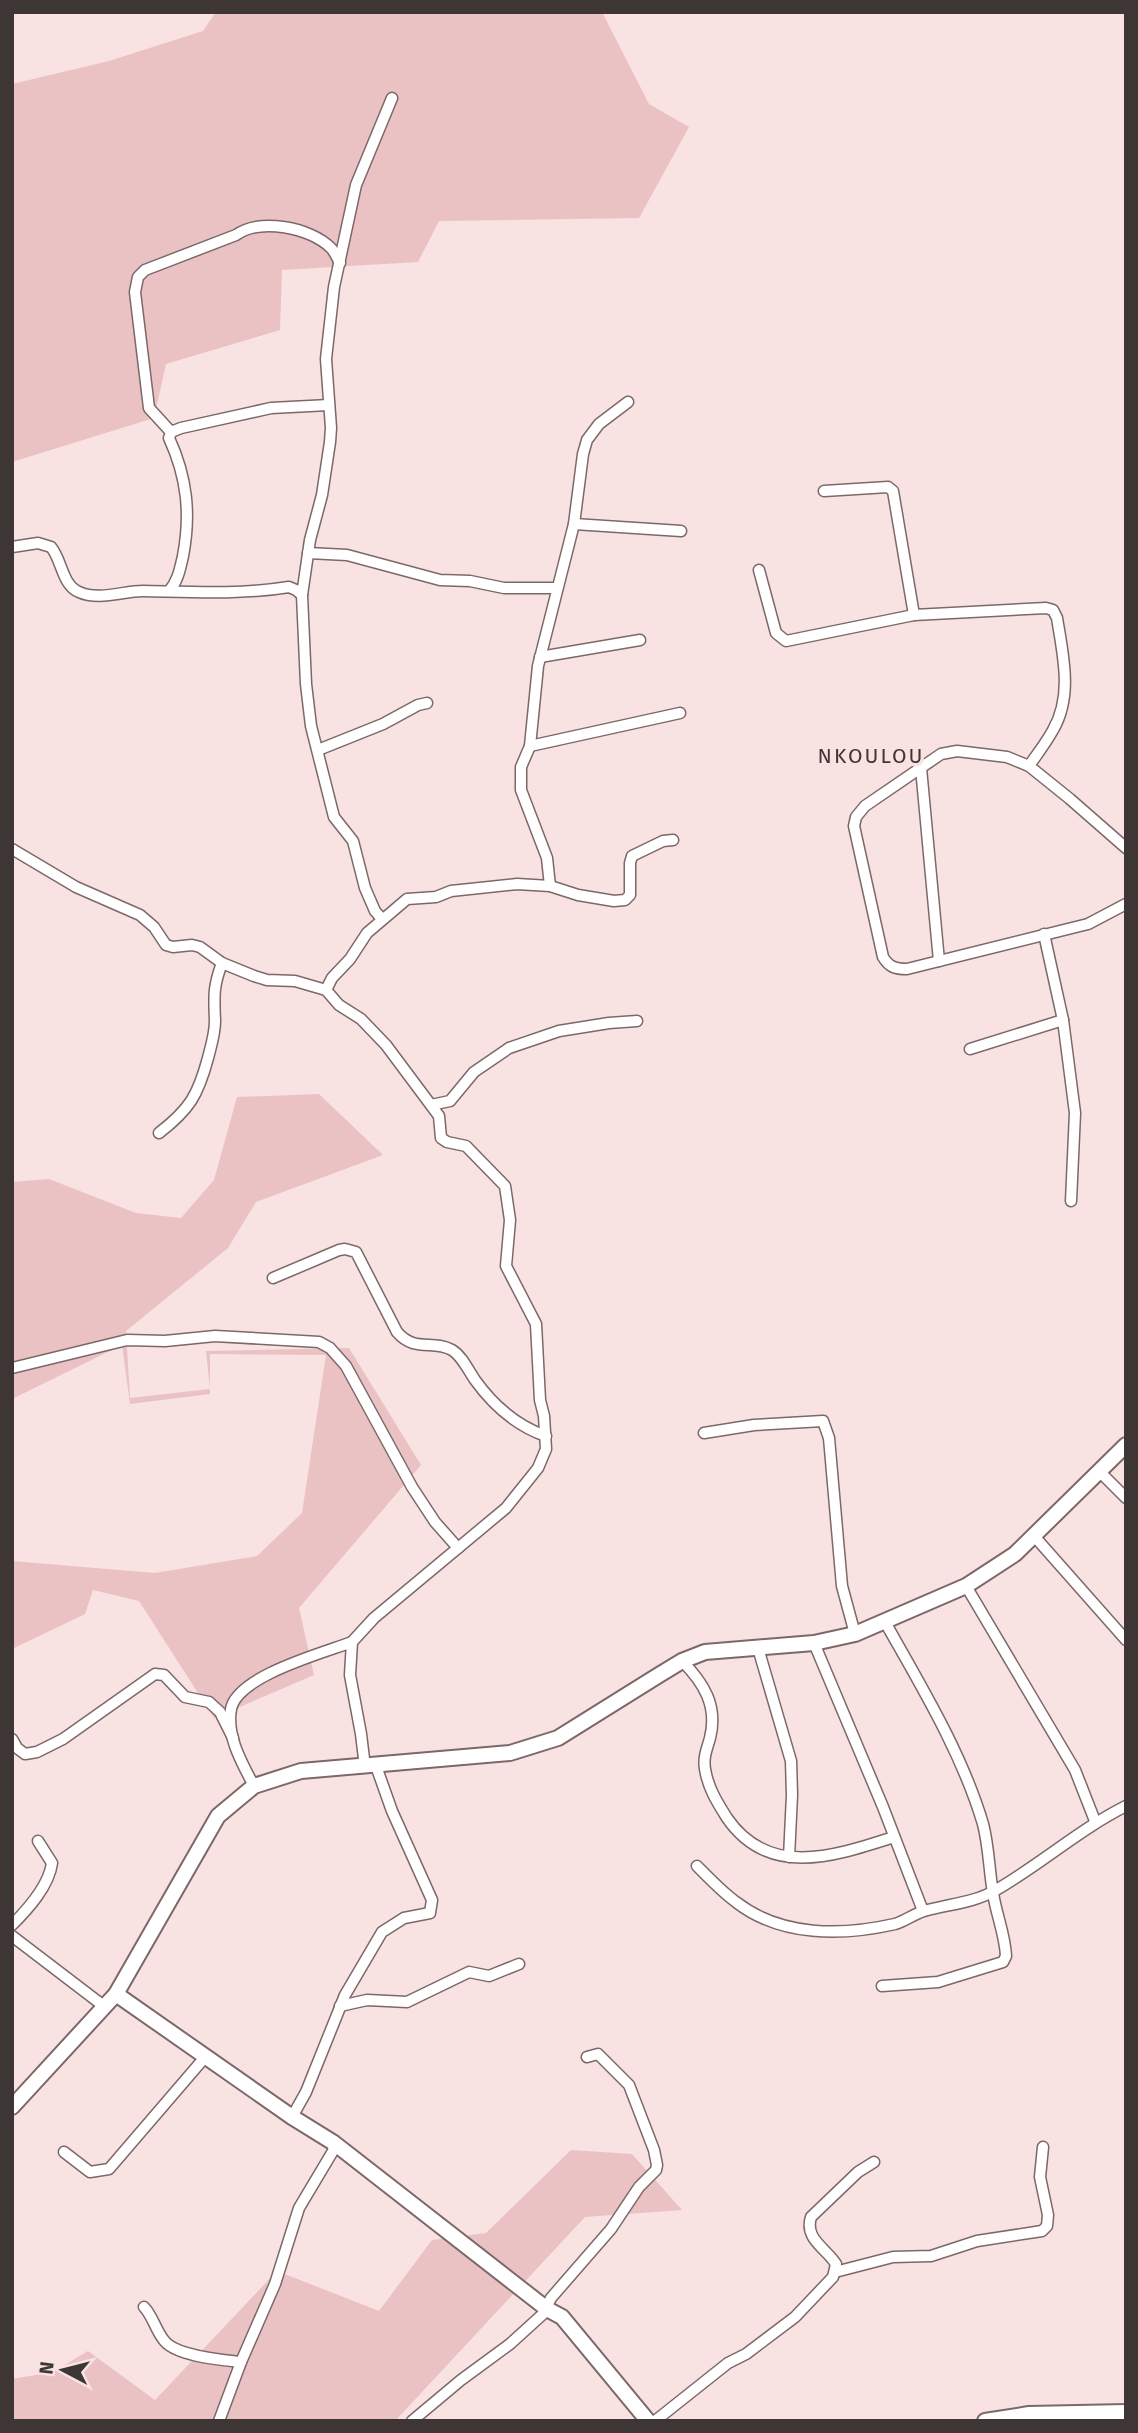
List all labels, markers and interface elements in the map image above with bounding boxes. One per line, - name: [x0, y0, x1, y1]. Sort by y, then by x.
- district label: NKOULOU: [818, 743, 924, 769]
- north arrow: [28, 2335, 98, 2405]
- text: N: [34, 2360, 59, 2376]

